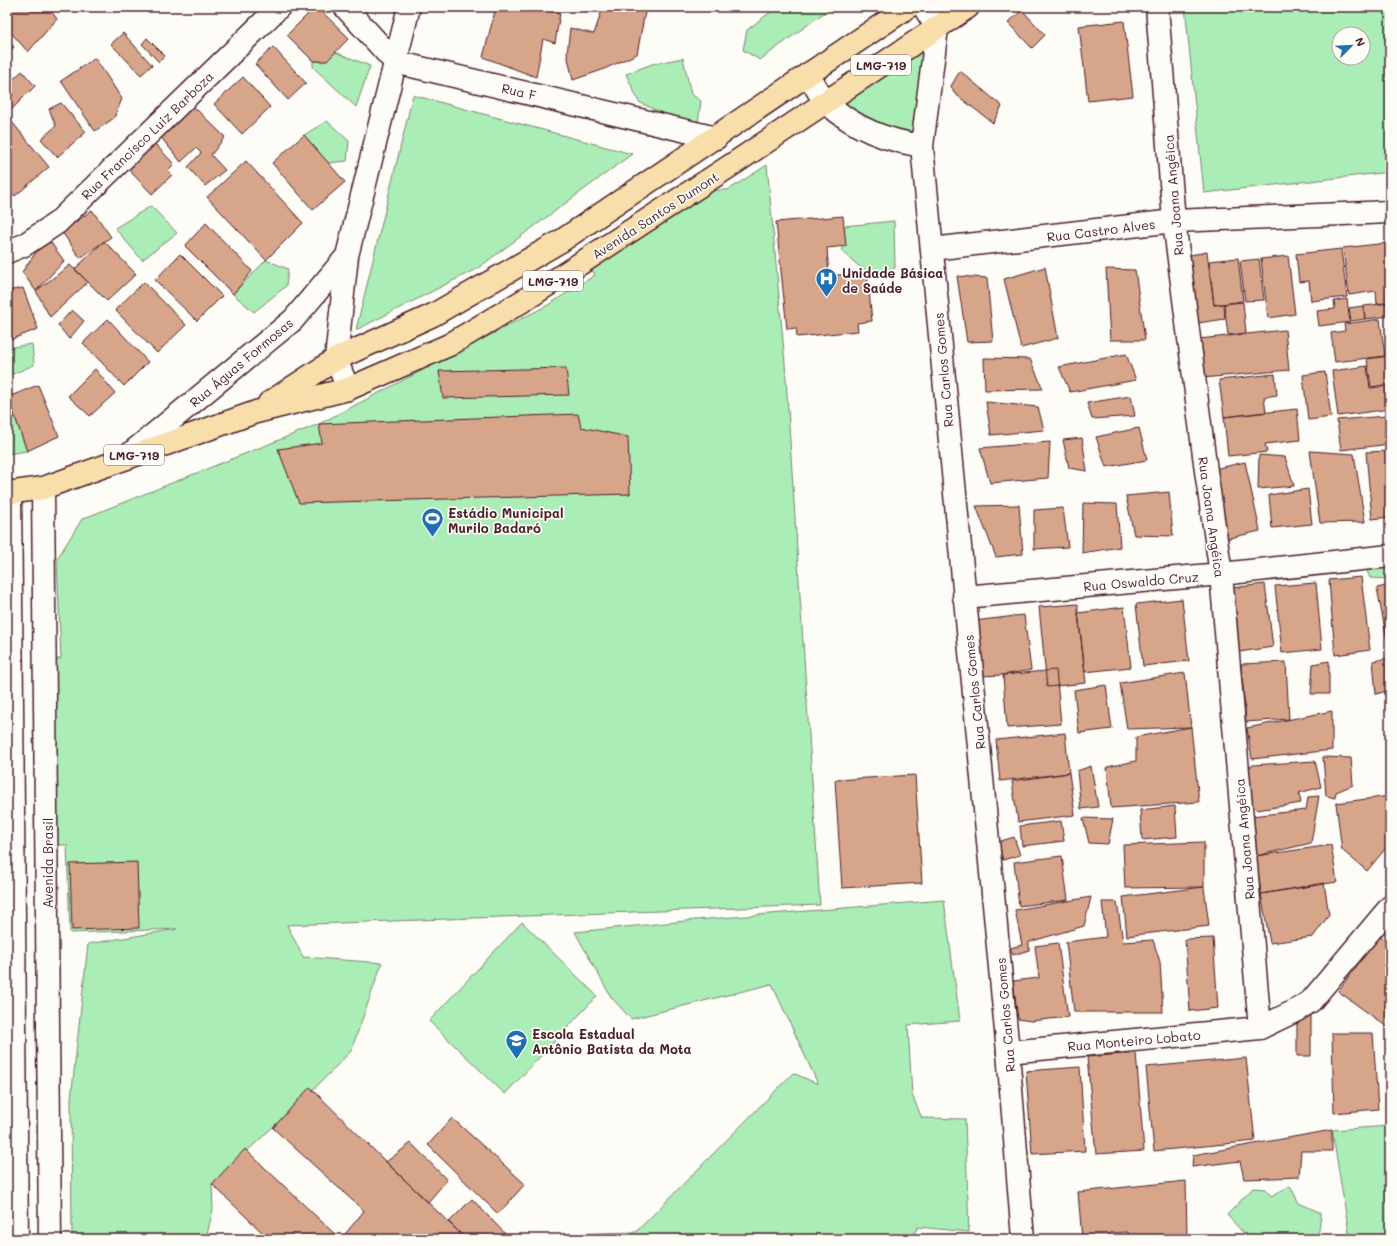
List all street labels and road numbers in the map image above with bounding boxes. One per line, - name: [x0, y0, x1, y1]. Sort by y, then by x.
- road number: LMG-719: [851, 55, 911, 75]
- street label: Rua Francisco Luiz Barboza: [77, 67, 217, 203]
- street label: Rua F: [500, 79, 538, 103]
- street label: Rua Joana Angéica: [1159, 134, 1187, 256]
- street label: Avenida Santos Dumont: [588, 167, 722, 262]
- street label: Rua Castro Alves: [1046, 215, 1156, 245]
- road number: LMG-719: [523, 271, 583, 291]
- street label: Rua Carlos Gomes: [930, 312, 956, 428]
- street label: Rua Águas Formosas: [186, 314, 296, 410]
- road number: LMG-719: [104, 445, 164, 465]
- street label: Rua Joana Angéica: [1195, 456, 1229, 578]
- street label: Rua Oswaldo Cruz: [1082, 567, 1200, 595]
- street label: Rua Carlos Gomes: [960, 634, 988, 750]
- street label: Rua Joana Angéica: [1230, 778, 1258, 900]
- street label: Avenida Brasil: [39, 818, 56, 908]
- street label: Rua Carlos Gomes: [992, 957, 1018, 1073]
- street label: Rua Monteiro Lobato: [1067, 1026, 1202, 1054]

